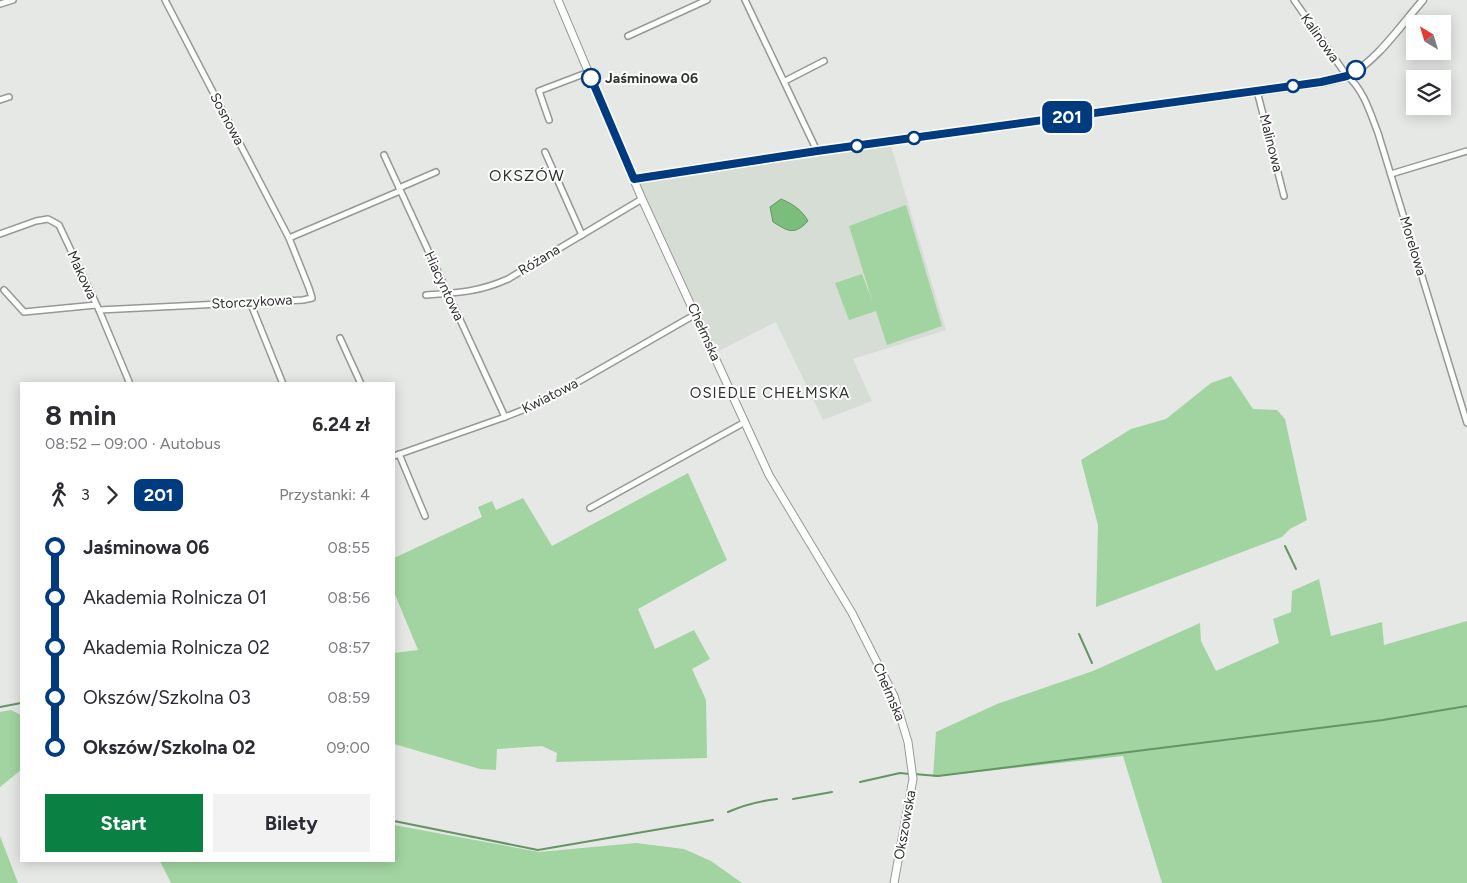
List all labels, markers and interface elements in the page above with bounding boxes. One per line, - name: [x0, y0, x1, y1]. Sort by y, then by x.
- street label: Kalinowa: [1297, 10, 1343, 66]
- north arrow: [1406, 15, 1451, 60]
- map controls: [1406, 15, 1451, 115]
- unlabelled marker: [1346, 60, 1366, 80]
- marker: Jaśminowa 06: [581, 68, 601, 88]
- place label: Jaśminowa 06: [605, 70, 698, 87]
- button: layers: [1406, 70, 1451, 115]
- unlabelled marker: [1286, 79, 1300, 93]
- street label: Sosnowa: [206, 90, 248, 148]
- line badge: 201: [1038, 101, 1096, 133]
- text: 201: [1052, 106, 1082, 128]
- street label: Malinowa: [1256, 112, 1286, 174]
- unlabelled marker: [907, 131, 921, 145]
- unlabelled marker: [850, 139, 864, 153]
- district label: OKSZÓW: [489, 166, 565, 185]
- street label: Morelowa: [1396, 214, 1430, 278]
- street label: Różana: [515, 241, 563, 279]
- street label: Makowa: [63, 248, 101, 302]
- street label: Hiacyntowa: [421, 249, 467, 323]
- street label: Storczykowa: [211, 291, 293, 313]
- street label: Chełmska: [684, 300, 724, 364]
- street label: Kwiatowa: [519, 375, 581, 417]
- district label: OSIEDLE CHEŁMSKA: [690, 384, 850, 402]
- text: 8 min: [45, 398, 116, 432]
- text: 6.24 zł: [312, 413, 370, 436]
- text: 08:52 – 09:00 · Autobus: [45, 434, 221, 453]
- icon: walk: [45, 481, 73, 509]
- icon: forward: [98, 481, 126, 509]
- text: 201: [144, 484, 173, 506]
- text: 3: [81, 485, 90, 504]
- text: Przystanki: 4: [279, 485, 370, 504]
- text: Jaśminowa 06: [83, 536, 209, 559]
- text: 08:55: [327, 538, 370, 557]
- text: Akademia Rolnicza 01: [83, 586, 267, 609]
- text: 08:56: [328, 588, 370, 607]
- text: Akademia Rolnicza 02: [83, 636, 270, 659]
- text: 08:57: [328, 638, 370, 657]
- street label: Chełmska: [869, 660, 909, 724]
- text: Okszów/Szkolna 03: [83, 686, 251, 709]
- text: 08:59: [328, 688, 370, 707]
- text: Okszów/Szkolna 02: [83, 736, 256, 759]
- text: 09:00: [326, 738, 370, 757]
- street label: Okszowska: [891, 789, 919, 861]
- button: Start: [45, 794, 203, 852]
- button: Bilety: [213, 794, 370, 852]

